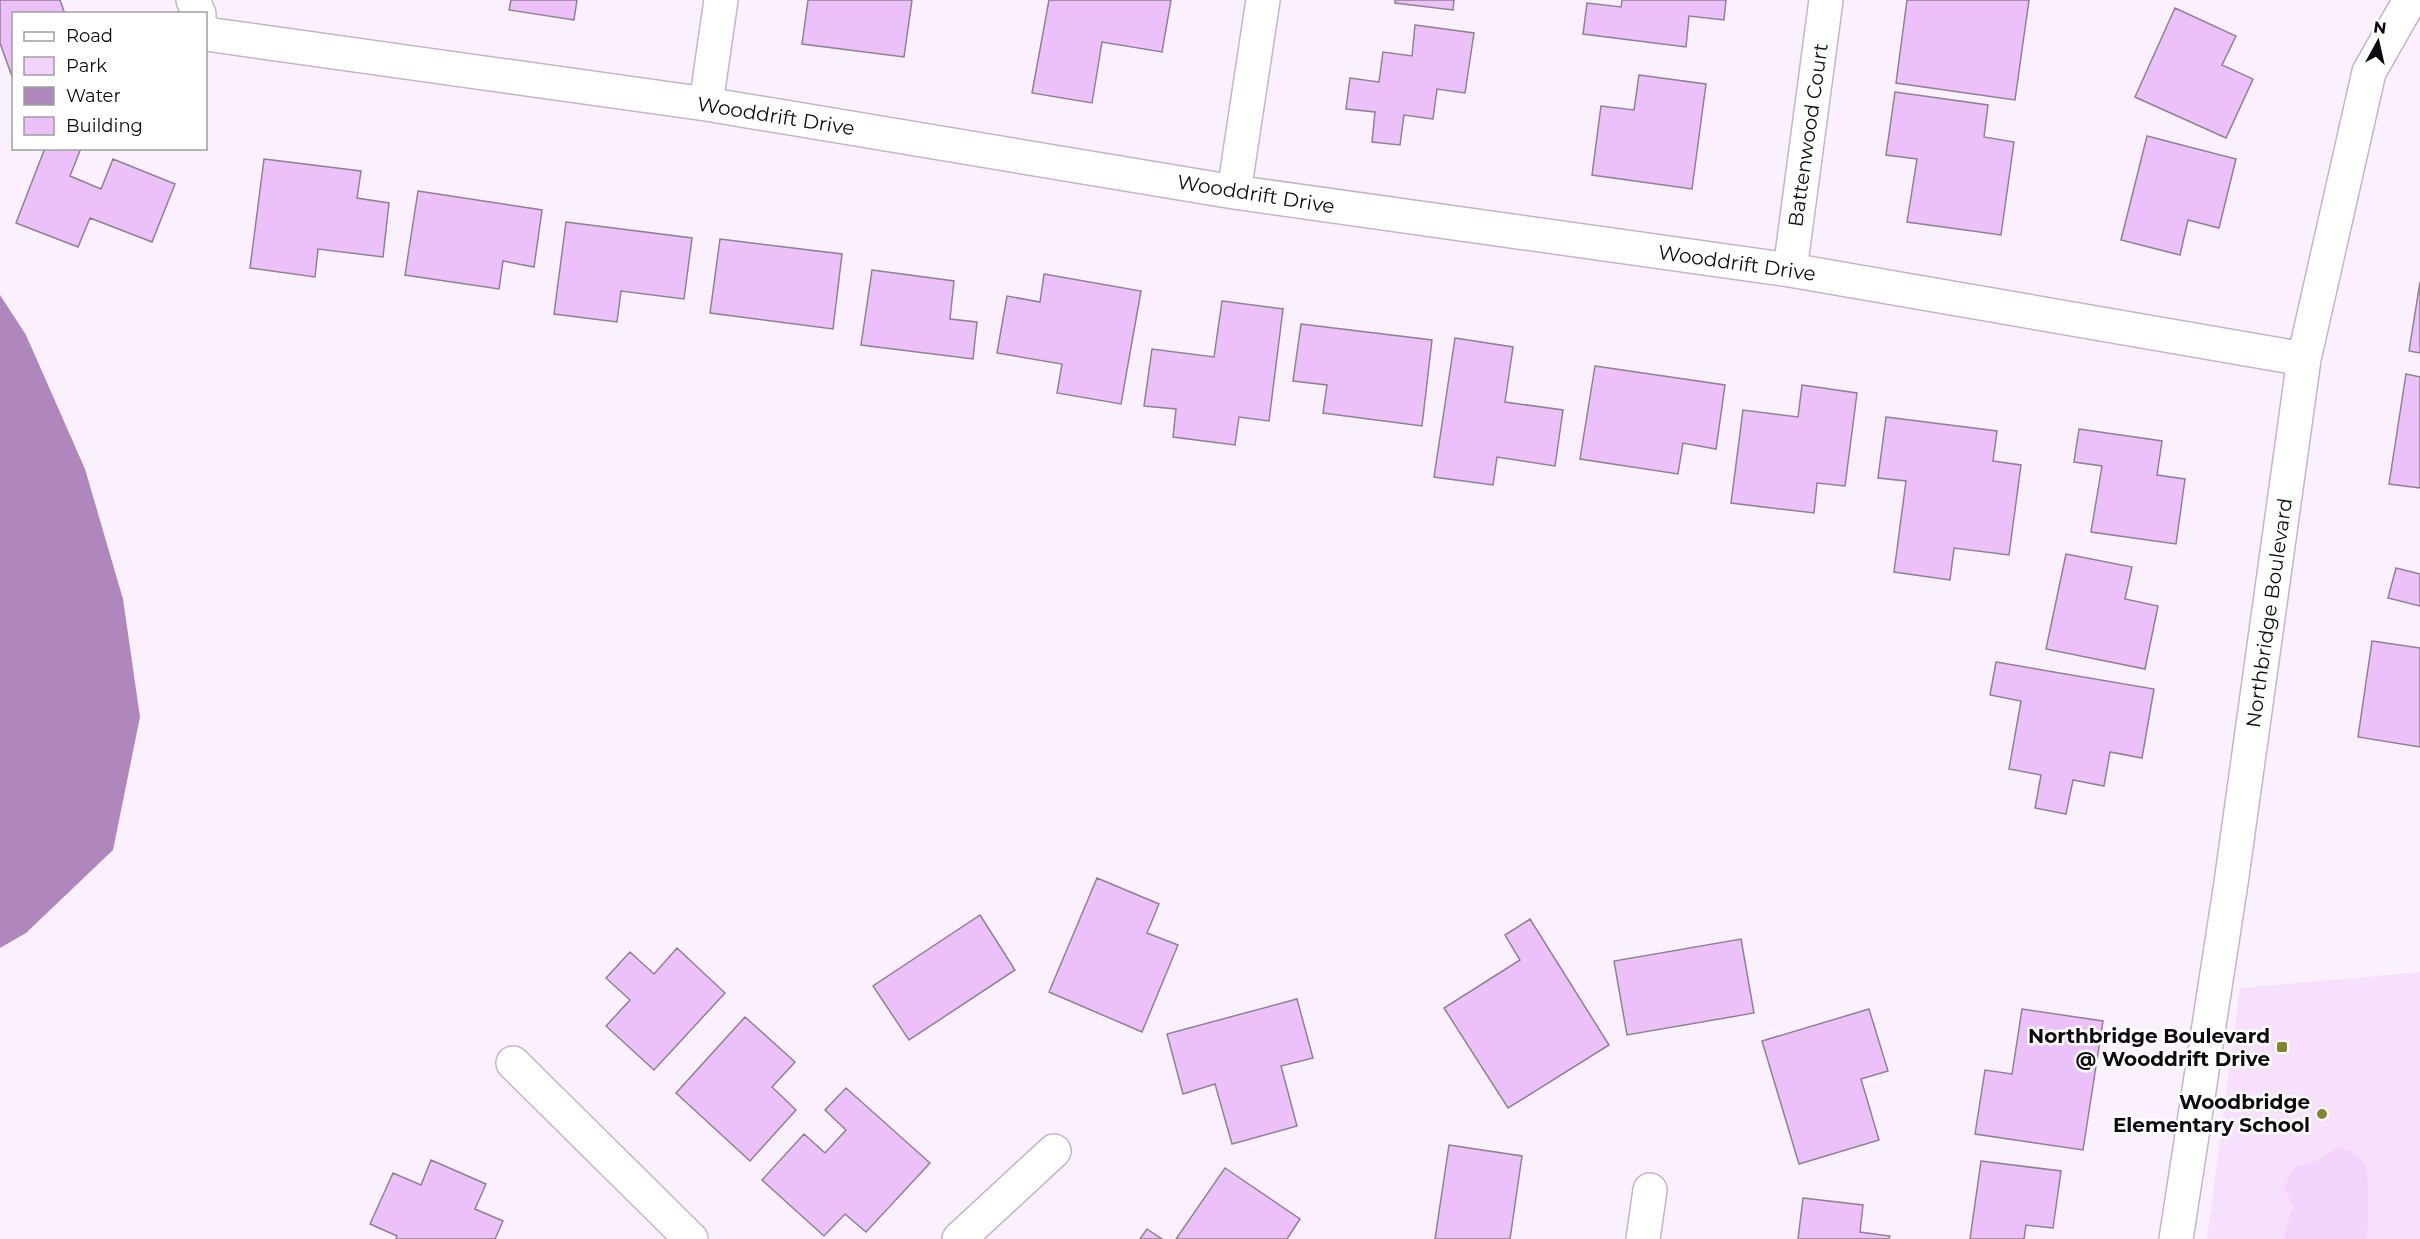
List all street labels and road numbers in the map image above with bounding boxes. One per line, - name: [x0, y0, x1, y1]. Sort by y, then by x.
- street label: Battenwood Court: [1783, 42, 1833, 228]
- street label: Wooddrift Drive: [696, 92, 856, 140]
- street label: Wooddrift Drive: [1176, 170, 1336, 218]
- street label: Wooddrift Drive: [1657, 240, 1817, 286]
- street label: Northbridge Boulevard: [2241, 496, 2297, 730]

